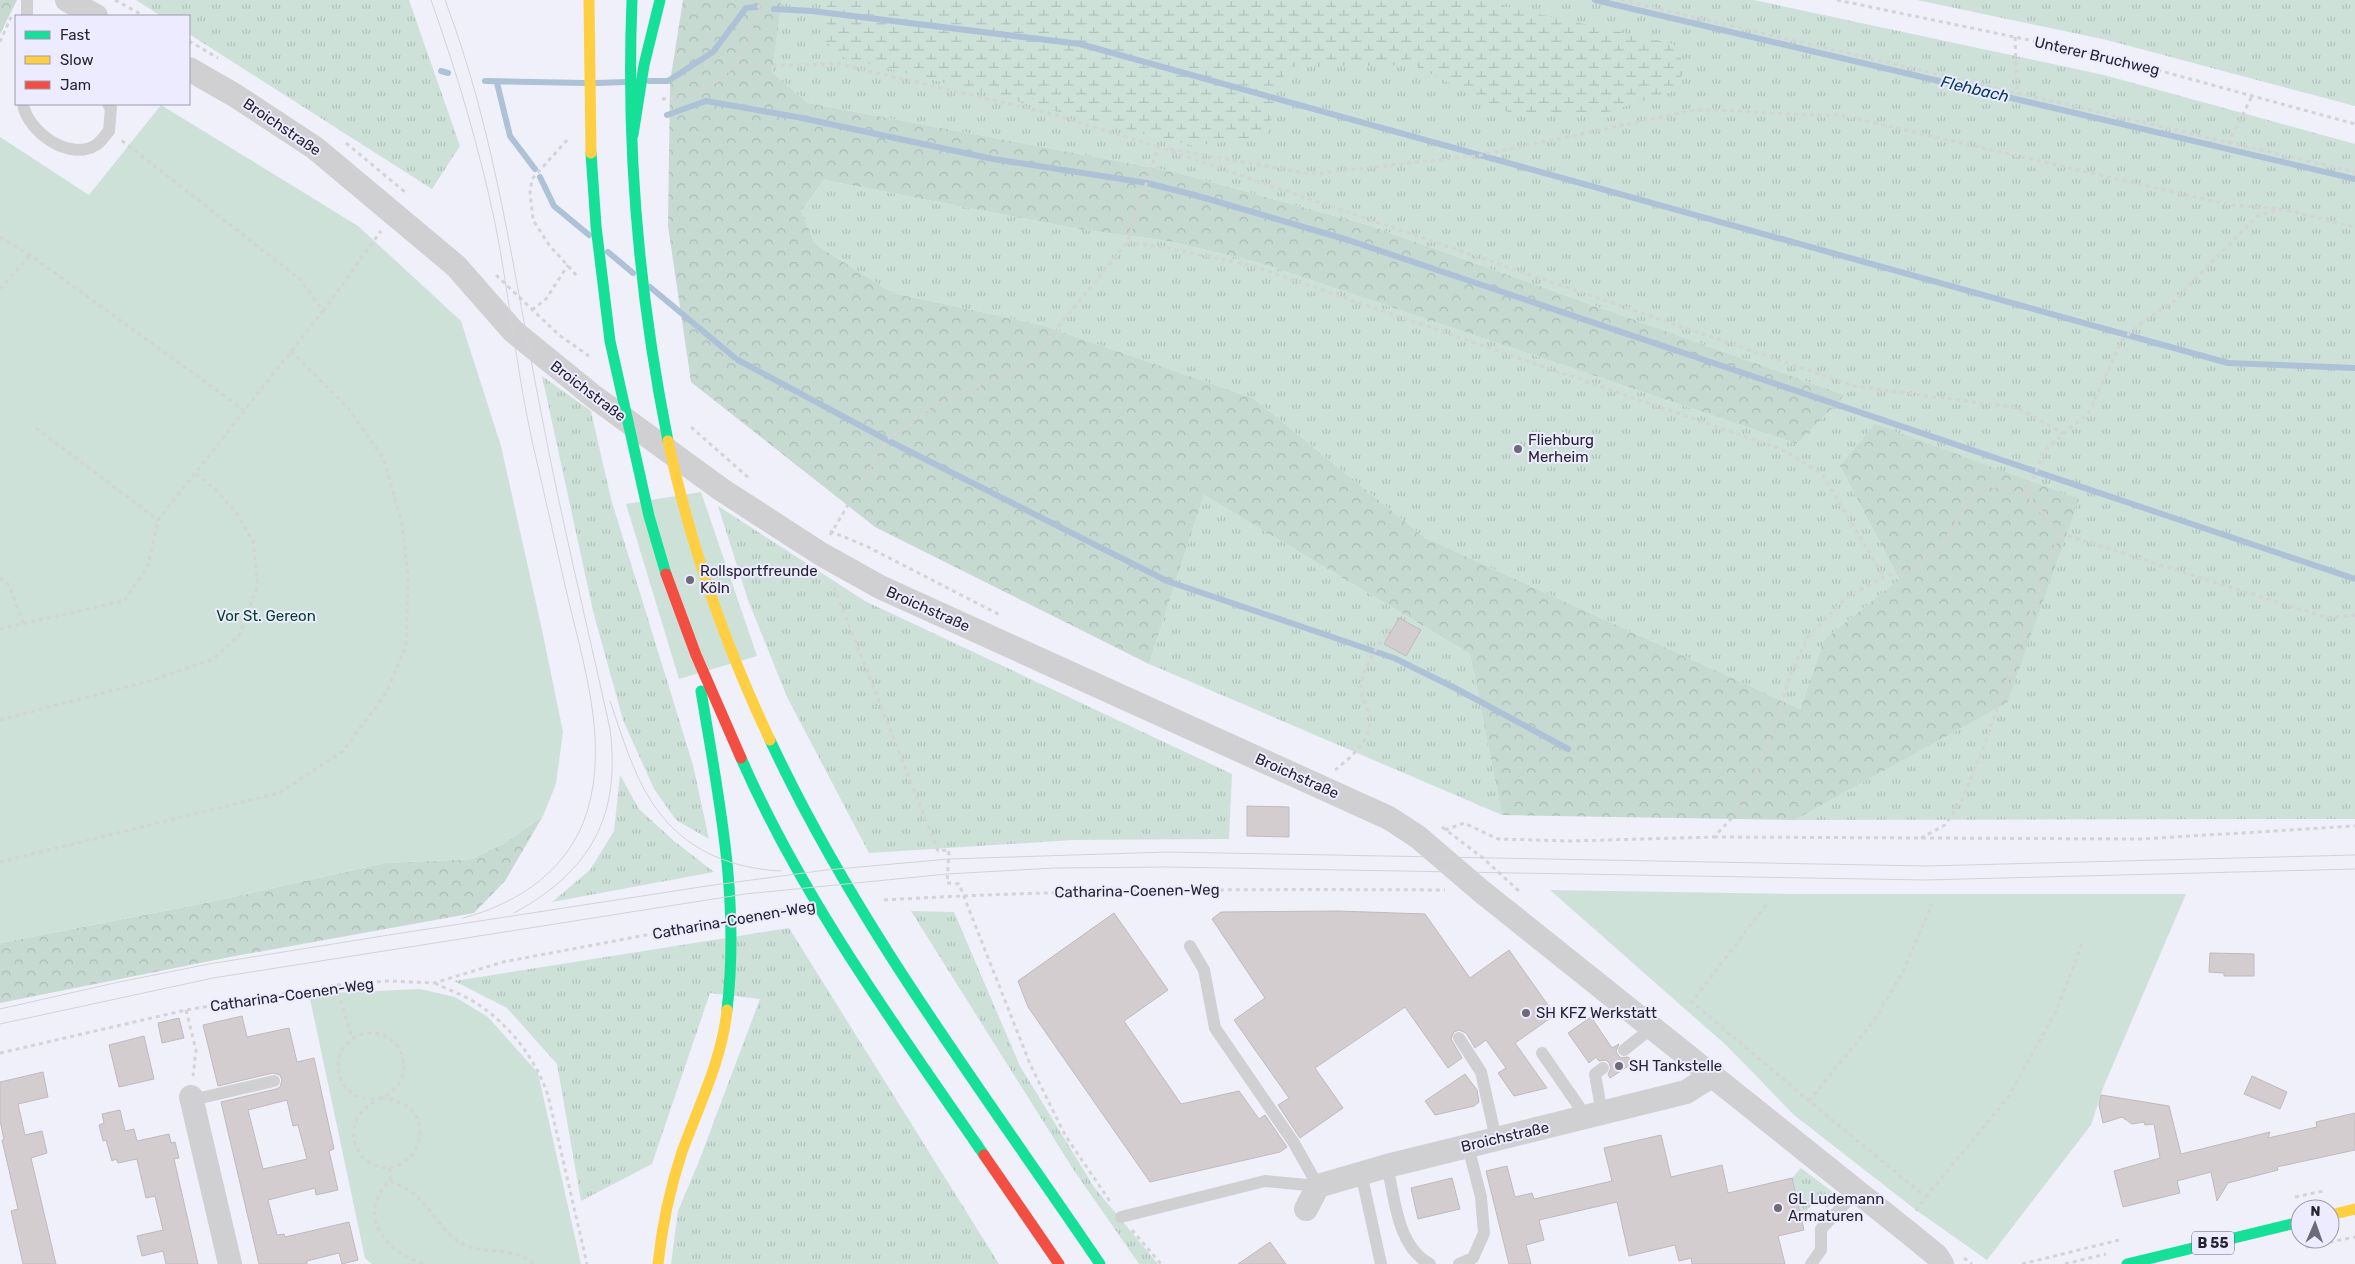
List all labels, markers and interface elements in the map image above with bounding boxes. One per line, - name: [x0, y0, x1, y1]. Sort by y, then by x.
- legend: [15, 15, 190, 105]
- text: Fast: [60, 26, 90, 44]
- street label: Unterer Bruchweg: [2033, 33, 2161, 79]
- text: Slow: [60, 51, 93, 69]
- water label: Flehbach: [1939, 72, 2011, 106]
- text: Jam: [60, 76, 91, 94]
- street label: Broichstraße: [240, 94, 324, 160]
- street label: Broichstraße: [547, 357, 629, 425]
- place label: Fliehburg Merheim: [1528, 431, 1594, 466]
- marker: Fliehburg Merheim: [1512, 443, 1524, 455]
- place label: Rollsportfreunde Köln: [700, 562, 818, 597]
- marker: Rollsportfreunde Köln: [684, 574, 696, 586]
- street label: Broichstraße: [883, 583, 973, 635]
- park label: Vor St. Gereon: [216, 607, 316, 625]
- street label: Broichstraße: [1252, 750, 1342, 802]
- street label: Catharina-Coenen-Weg: [1054, 881, 1220, 901]
- street label: Catharina-Coenen-Weg: [651, 897, 817, 943]
- street label: Catharina-Coenen-Weg: [209, 975, 375, 1015]
- place label: SH KFZ Werkstatt: [1536, 1004, 1657, 1022]
- marker: SH KFZ Werkstatt: [1520, 1007, 1532, 1019]
- place label: SH Tankstelle: [1629, 1057, 1722, 1075]
- marker: SH Tankstelle: [1613, 1060, 1625, 1072]
- street label: Broichstraße: [1459, 1118, 1551, 1156]
- place label: GL Ludemann Armaturen: [1788, 1190, 1884, 1225]
- north arrow: [2290, 1199, 2340, 1249]
- marker: GL Ludemann Armaturen: [1772, 1202, 1784, 1214]
- text: N: [2310, 1203, 2321, 1220]
- road number: B 55: [2192, 1232, 2234, 1254]

